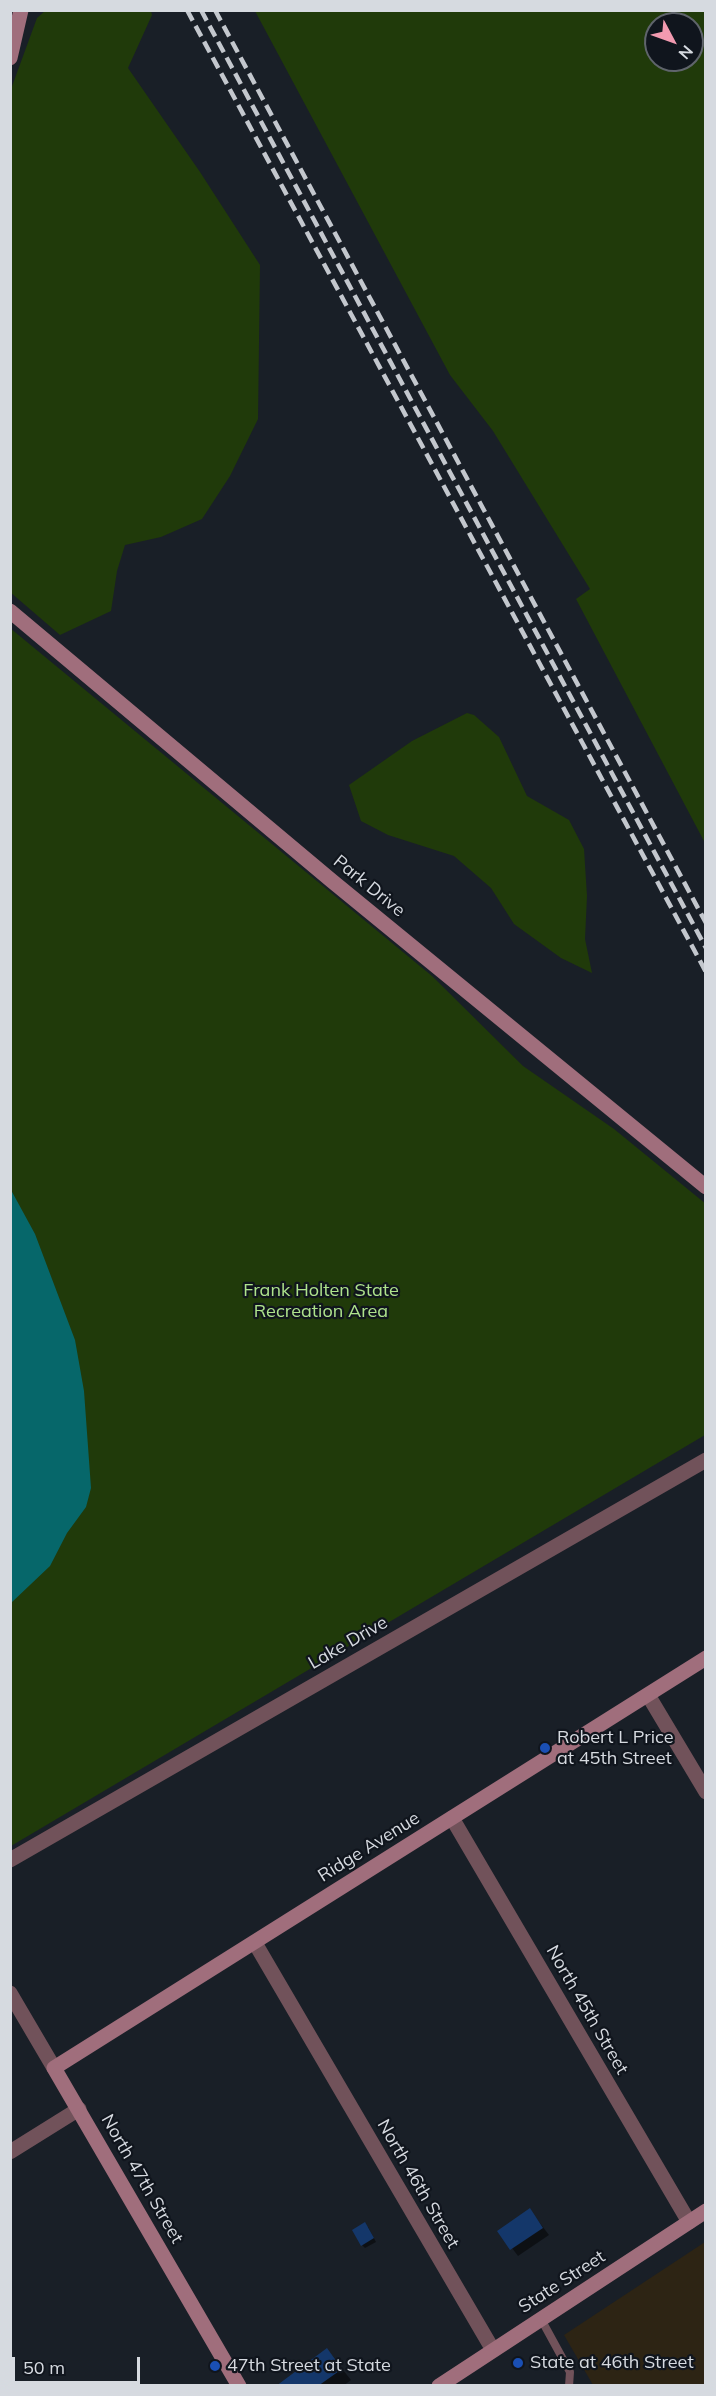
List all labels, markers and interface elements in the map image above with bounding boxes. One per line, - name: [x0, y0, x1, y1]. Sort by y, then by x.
- north arrow: [644, 12, 704, 72]
- text: N: [675, 41, 698, 64]
- street label: Park Drive: [329, 851, 409, 921]
- park label: Frank Holten State Recreation Area: [243, 1280, 399, 1322]
- street label: Lake Drive: [305, 1612, 391, 1674]
- place label: Robert L Price at 45th Street: [557, 1727, 674, 1770]
- marker: Robert L Price at 45th Street: [538, 1741, 552, 1755]
- street label: Ridge Avenue: [314, 1807, 424, 1887]
- street label: North 45th Street: [541, 1942, 633, 2078]
- street label: North 47th Street: [96, 2111, 188, 2247]
- street label: North 46th Street: [372, 2116, 464, 2252]
- street label: State Street: [515, 2246, 609, 2318]
- scale bar: [15, 2345, 142, 2383]
- place label: State at 46th Street: [530, 2352, 694, 2374]
- place label: 47th Street at State: [227, 2355, 391, 2377]
- text: 50 m: [23, 2356, 65, 2379]
- marker: State at 46th Street: [511, 2356, 525, 2370]
- marker: 47th Street at State: [208, 2359, 222, 2373]

